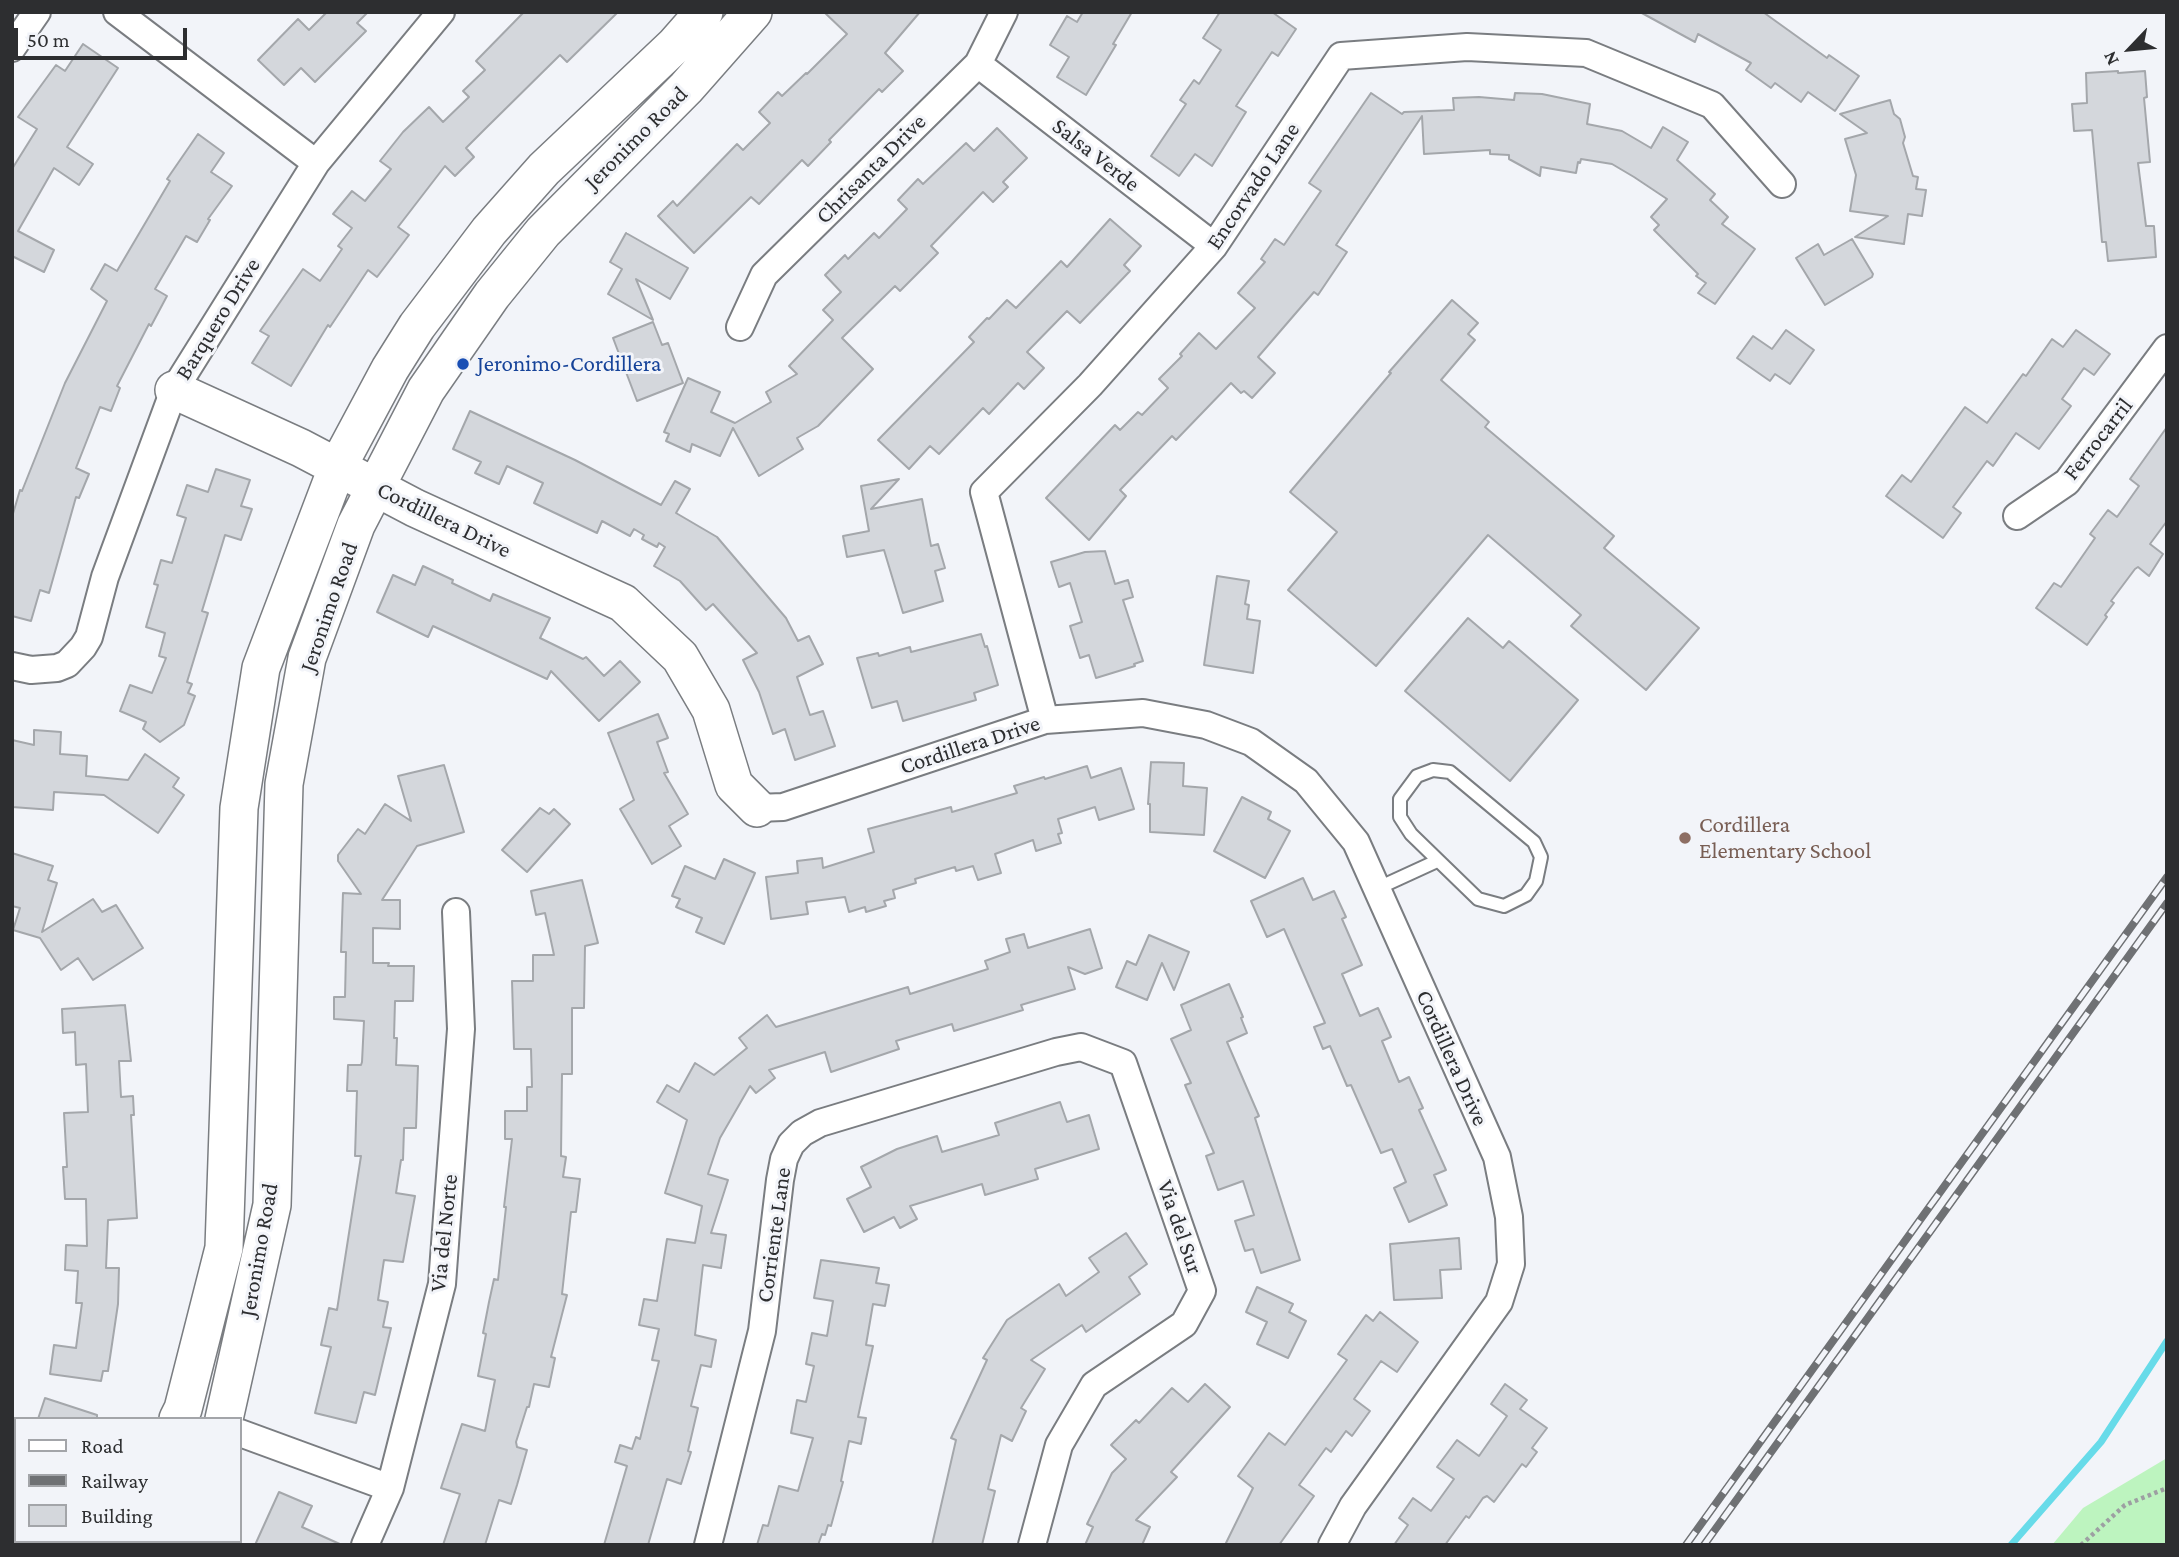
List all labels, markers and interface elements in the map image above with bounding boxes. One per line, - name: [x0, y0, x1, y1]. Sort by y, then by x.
- scale bar: [18, 14, 191, 58]
- north arrow: [2095, 14, 2165, 84]
- text: 50 m: [27, 28, 70, 52]
- text: N: [2098, 48, 2123, 69]
- street label: Jeronimo Road: [578, 80, 694, 196]
- street label: Chrisanta Drive: [810, 108, 932, 230]
- street label: Salsa Verde: [1047, 112, 1145, 198]
- street label: Encorvado Lane: [1200, 117, 1306, 255]
- street label: Barquero Drive: [170, 253, 266, 385]
- place label: Jeronimo-Cordillera: [477, 350, 661, 378]
- marker: Jeronimo-Cordillera: [455, 356, 471, 372]
- street label: Ferrocarril: [2057, 392, 2139, 486]
- street label: Cordillera Drive: [373, 476, 515, 564]
- street label: Jeronimo Road: [294, 539, 364, 675]
- street label: Cordillera Drive: [897, 709, 1043, 781]
- place label: Cordillera Elementary School: [1699, 811, 1871, 865]
- marker: Cordillera Elementary School: [1677, 830, 1693, 846]
- street label: Cordillera Drive: [1410, 986, 1494, 1130]
- street label: Corriente Lane: [751, 1166, 797, 1304]
- street label: Via del Norte: [424, 1173, 464, 1293]
- street label: Via del Sur: [1151, 1176, 1209, 1278]
- street label: Jeronimo Road: [234, 1181, 284, 1319]
- legend: [14, 1417, 242, 1543]
- text: Road: [81, 1434, 124, 1458]
- text: Railway: [81, 1469, 148, 1493]
- text: Building: [81, 1504, 153, 1528]

